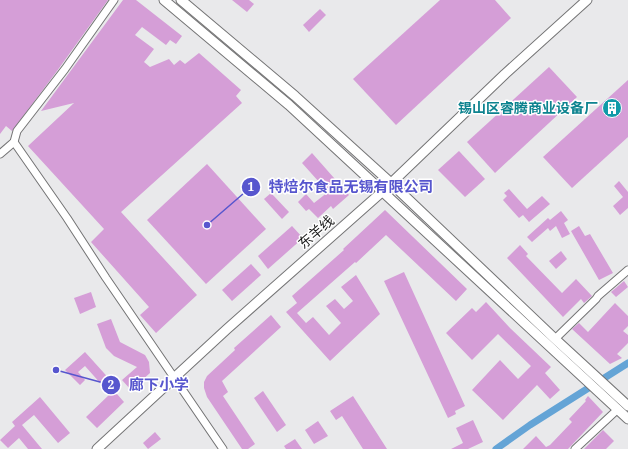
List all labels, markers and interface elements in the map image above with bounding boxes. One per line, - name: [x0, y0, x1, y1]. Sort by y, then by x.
- building icon: 锡山区睿腾商业设备厂: [601, 97, 623, 119]
- place label: 锡山区睿腾商业设备厂: [458, 98, 598, 117]
- callout: 特焙尔食品无锡有限公司: [241, 173, 442, 200]
- text: 特焙尔食品无锡有限公司: [268, 176, 434, 196]
- text: 1: [248, 178, 255, 195]
- street label: 东羊线: [294, 211, 338, 253]
- callout: 廊下小学: [101, 372, 197, 399]
- text: 廊下小学: [129, 374, 189, 394]
- text: 2: [108, 376, 115, 393]

